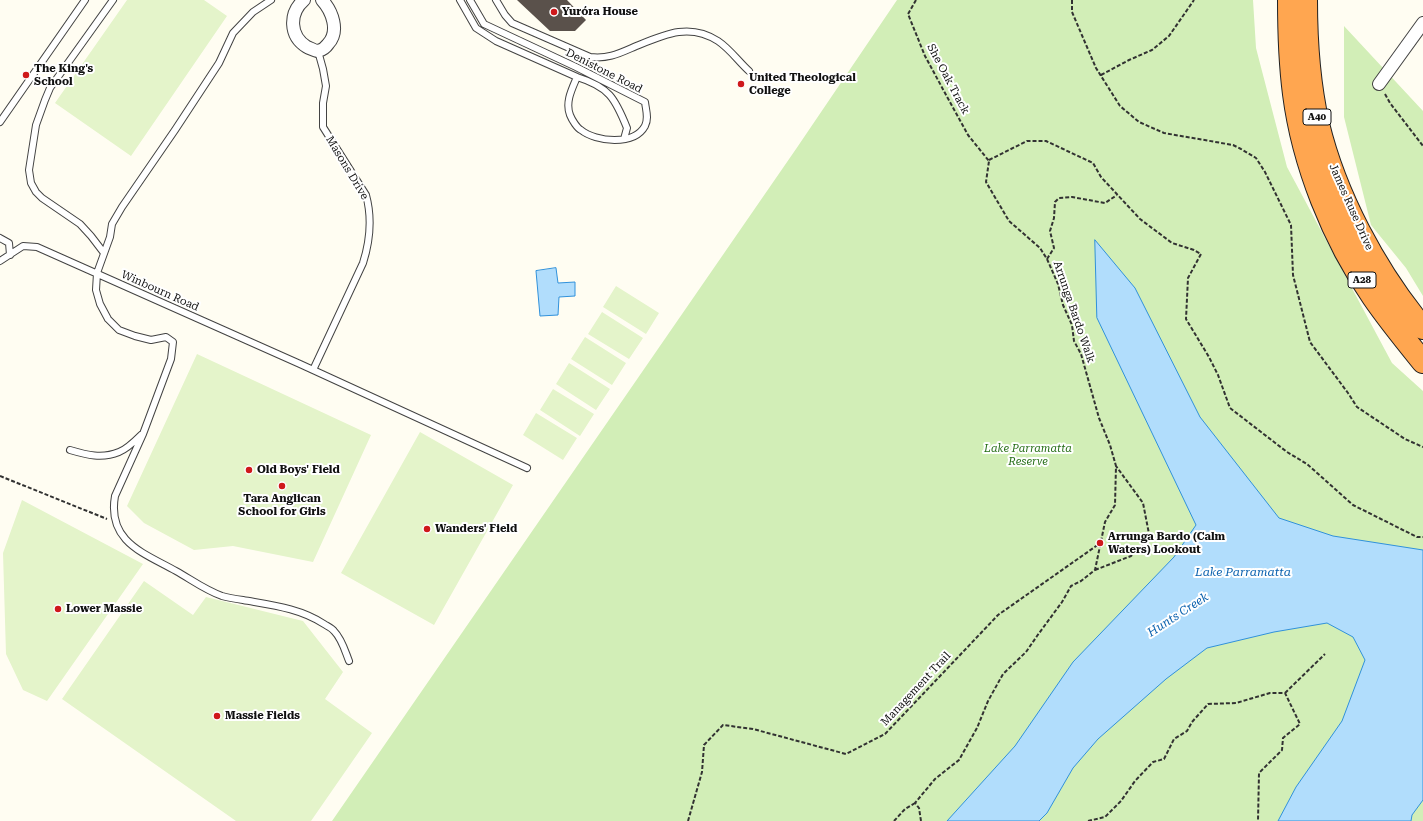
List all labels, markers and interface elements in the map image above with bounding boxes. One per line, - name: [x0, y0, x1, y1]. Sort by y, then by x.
- place label: Yuróra House: [562, 5, 638, 19]
- marker: Yuróra House: [549, 7, 559, 17]
- street label: She Oak Track: [924, 42, 972, 116]
- street label: Denistone Road: [564, 46, 644, 96]
- place label: The King's School: [34, 62, 93, 88]
- marker: The King's School: [21, 70, 31, 80]
- place label: United Theological College: [749, 71, 856, 97]
- marker: United Theological College: [736, 79, 746, 89]
- road number: A40: [1303, 109, 1331, 125]
- street label: Masons Drive: [323, 134, 371, 202]
- street label: James Ruse Drive: [1326, 162, 1376, 252]
- street label: Arrunga Bardo Walk: [1050, 259, 1098, 365]
- street label: Winbourn Road: [119, 268, 201, 314]
- road number: A28: [1348, 272, 1376, 288]
- park label: Lake Parramatta Reserve: [984, 442, 1072, 468]
- place label: Old Boys' Field: [257, 463, 340, 477]
- marker: Old Boys' Field: [244, 465, 254, 475]
- marker: Tara Anglican School for Girls: [277, 481, 287, 491]
- place label: Tara Anglican School for Girls: [238, 492, 326, 518]
- place label: Wanders' Field: [435, 522, 517, 536]
- marker: Wanders' Field: [422, 524, 432, 534]
- place label: Arrunga Bardo (Calm Waters) Lookout: [1108, 530, 1225, 556]
- marker: Arrunga Bardo (Calm Waters) Lookout: [1095, 538, 1105, 548]
- water label: Lake Parramatta: [1195, 565, 1291, 579]
- water label: Hunts Creek: [1145, 590, 1211, 640]
- place label: Lower Massie: [66, 602, 142, 616]
- marker: Lower Massie: [53, 604, 63, 614]
- street label: Management Trail: [878, 649, 954, 729]
- place label: Massie Fields: [225, 709, 300, 723]
- marker: Massie Fields: [212, 711, 222, 721]

